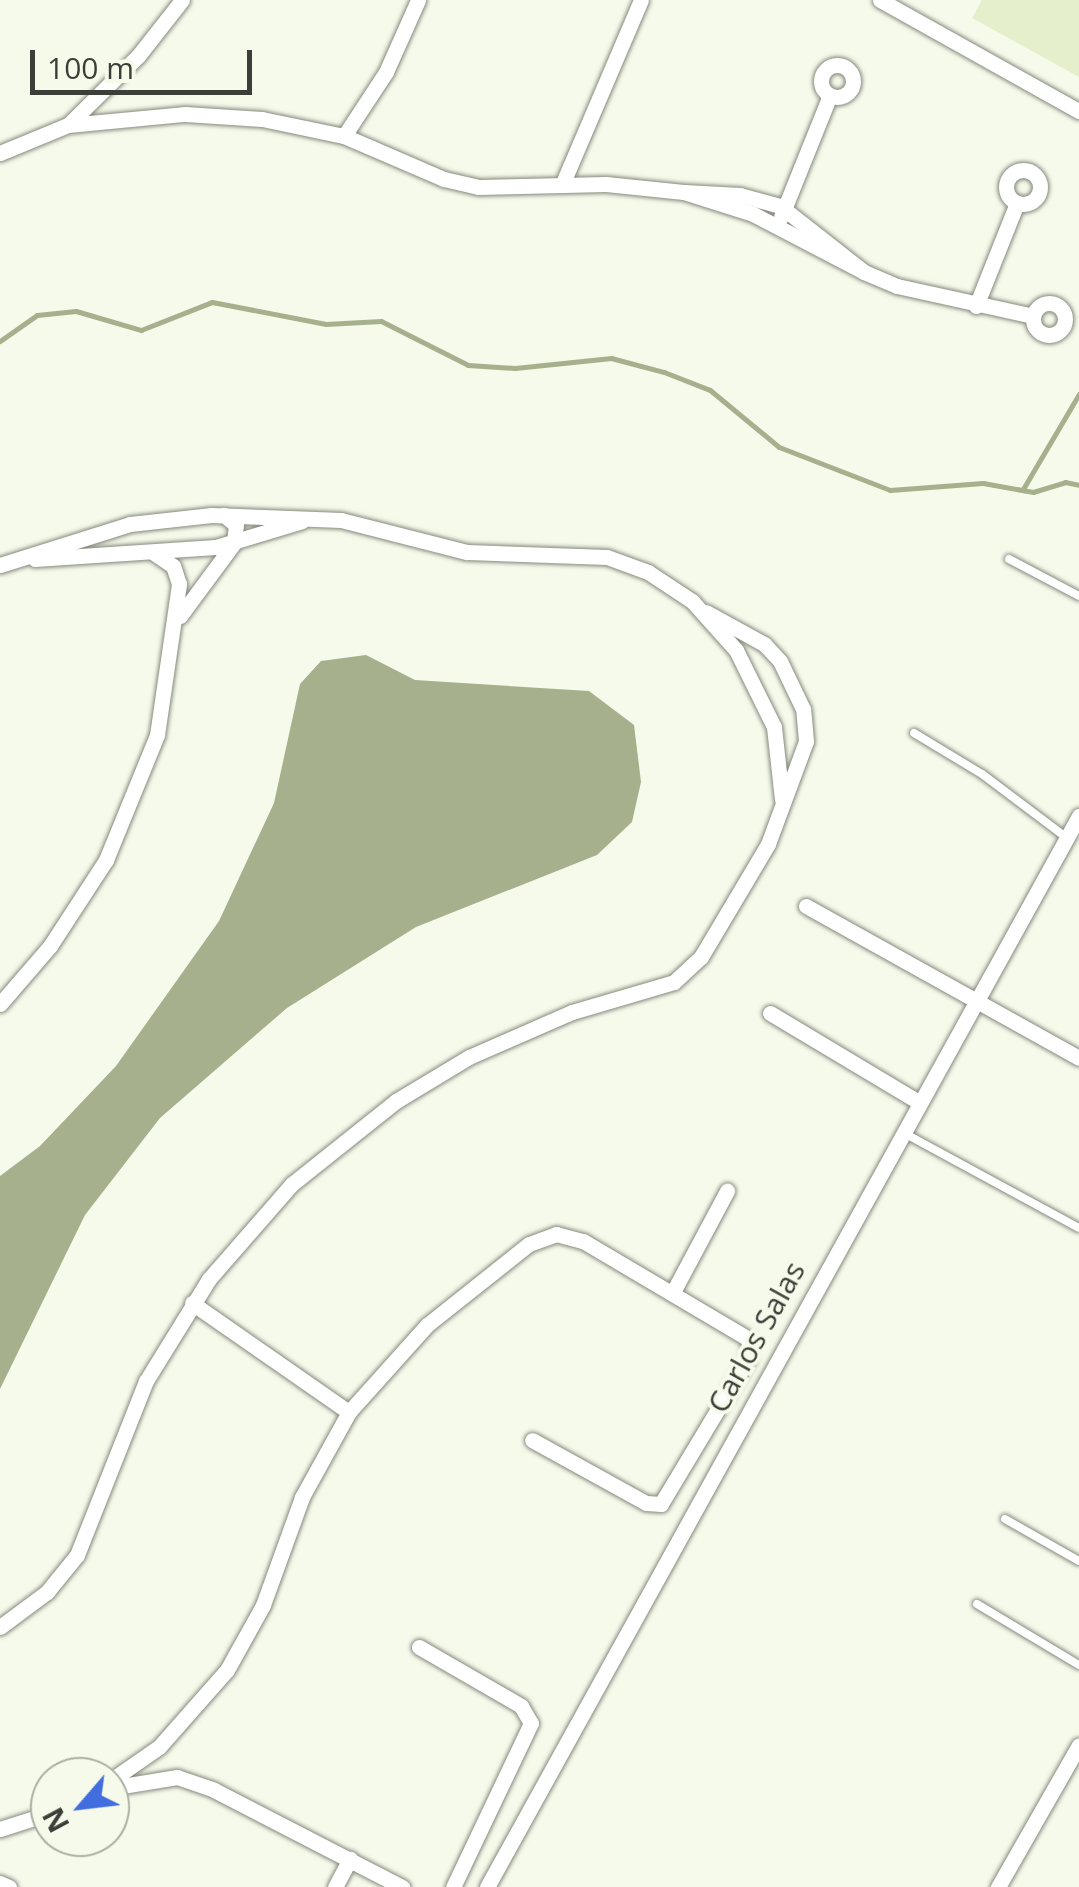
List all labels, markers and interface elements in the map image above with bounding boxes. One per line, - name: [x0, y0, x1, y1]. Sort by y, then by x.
- scale bar: [35, 30, 258, 92]
- text: 100 m: [47, 47, 134, 88]
- street label: Carlos Salas: [700, 1255, 812, 1419]
- north arrow: [30, 1757, 130, 1857]
- text: N: [33, 1801, 77, 1839]

